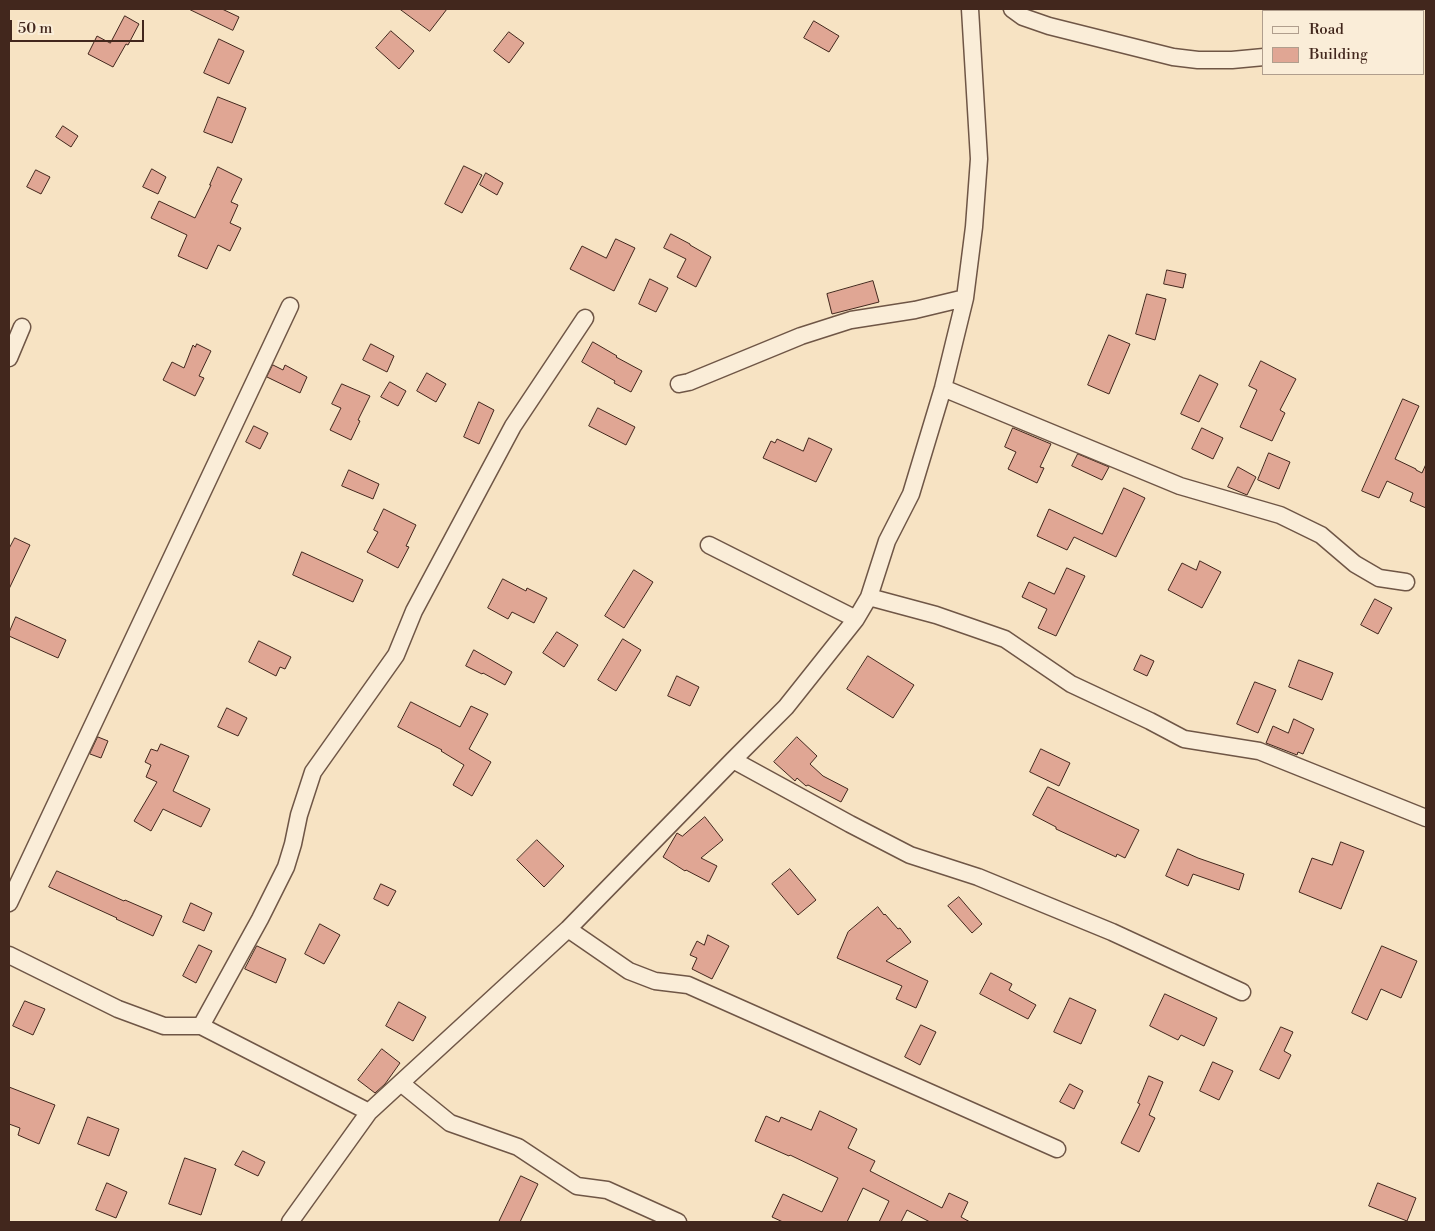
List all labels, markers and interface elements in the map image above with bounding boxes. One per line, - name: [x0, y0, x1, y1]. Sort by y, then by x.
- scale bar: [12, 10, 146, 42]
- legend: [1262, 10, 1425, 75]
- text: 50 m: [18, 19, 52, 38]
- text: Road: [1309, 20, 1344, 39]
- text: Building: [1309, 45, 1368, 64]

